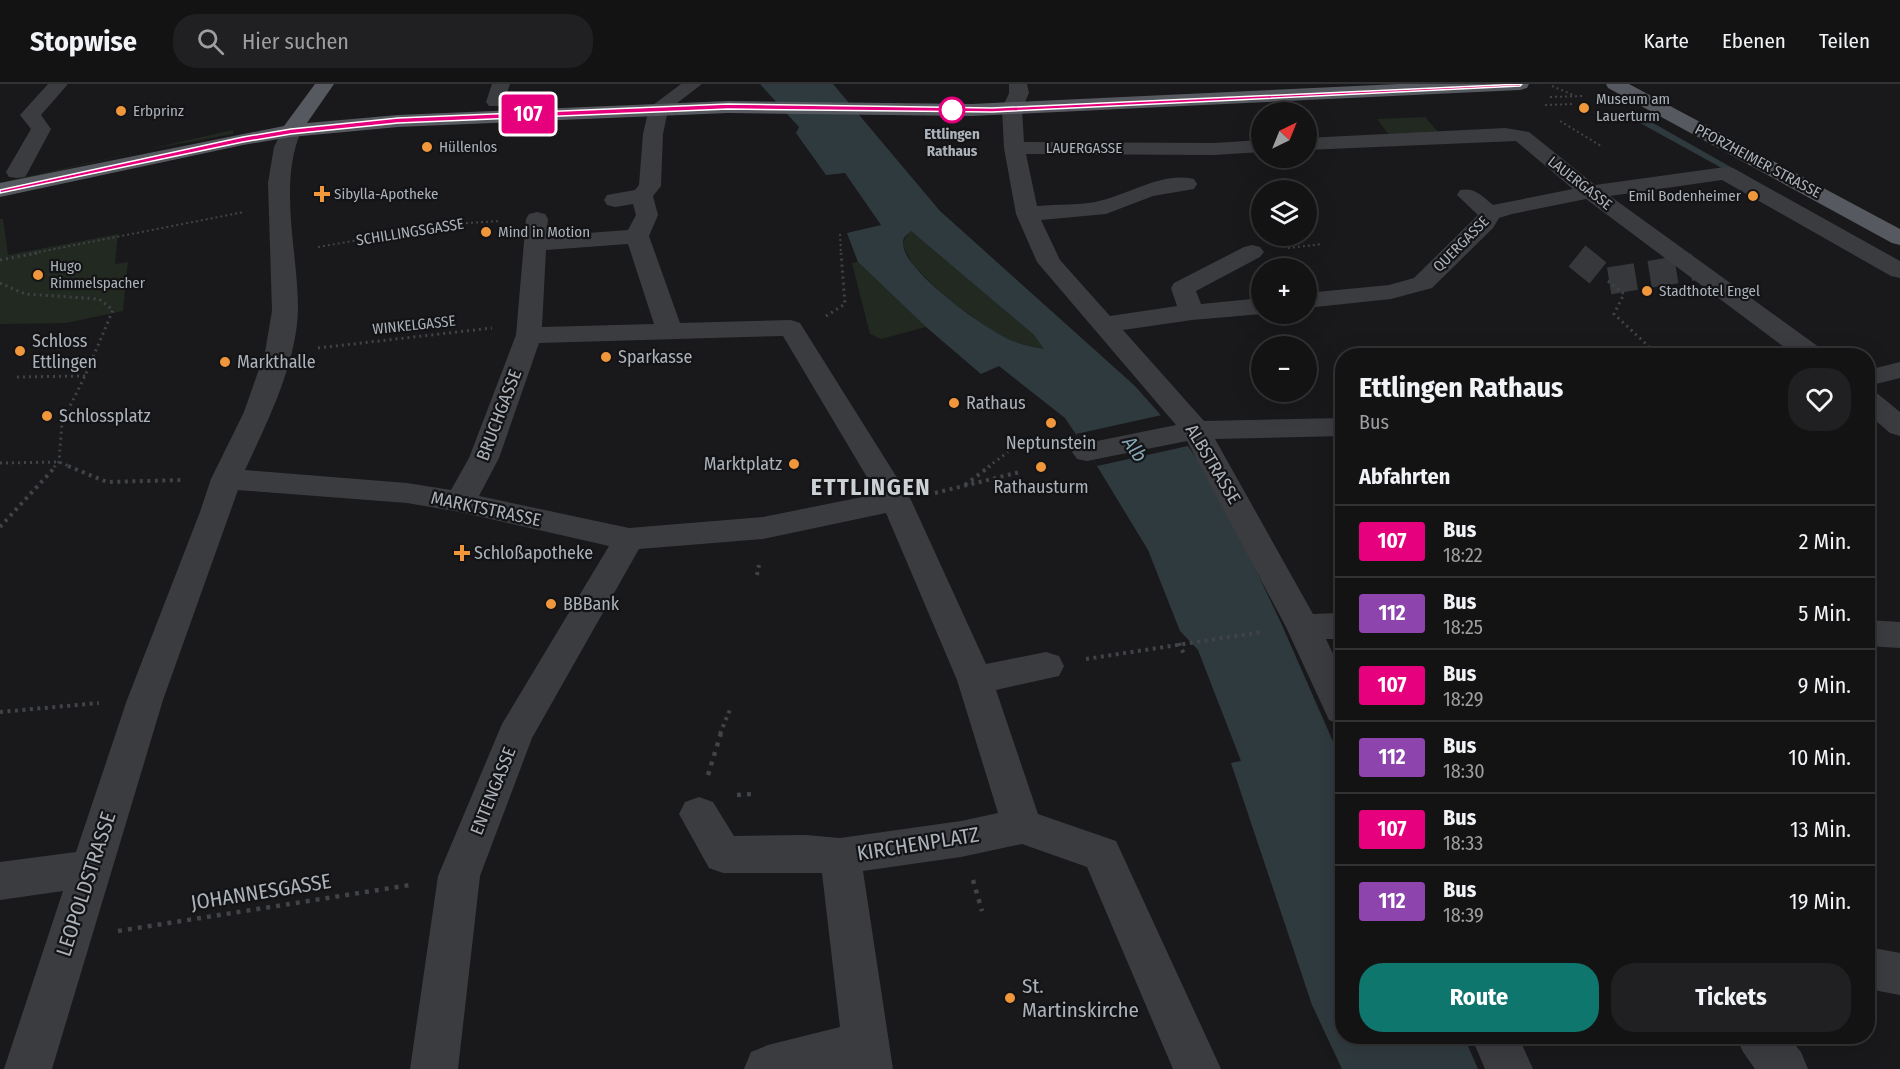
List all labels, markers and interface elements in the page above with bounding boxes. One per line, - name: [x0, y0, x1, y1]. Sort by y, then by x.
- search box: [173, 14, 593, 68]
- text: Stopwise: [30, 25, 137, 58]
- icon: search: [194, 25, 227, 58]
- text: Hier suchen: [242, 28, 349, 55]
- text: Karte: [1643, 28, 1689, 54]
- text: Ebenen: [1722, 28, 1786, 54]
- text: Teilen: [1819, 28, 1870, 54]
- place label: Museum am Lauerturm: [1596, 90, 1670, 125]
- line badge: 107: [494, 94, 562, 134]
- marker: Ettlingen Rathaus: [939, 97, 965, 123]
- text: 107: [514, 101, 542, 127]
- marker: Museum am Lauerturm: [1577, 101, 1591, 115]
- place label: Erbprinz: [133, 102, 184, 120]
- north arrow: [1251, 102, 1317, 168]
- map controls: [1251, 102, 1317, 402]
- marker: Erbprinz: [114, 104, 128, 118]
- street label: PFORZHEIMER STRASSE: [1692, 120, 1824, 202]
- place label: Ettlingen Rathaus: [924, 125, 980, 160]
- place label: Hüllenlos: [439, 138, 497, 156]
- street label: LAUERGASSE: [1046, 139, 1122, 157]
- marker: Hüllenlos: [420, 140, 434, 154]
- street label: LAUERGASSE: [1544, 152, 1616, 214]
- button: layers: [1251, 180, 1317, 246]
- place label: Sibylla-Apotheke: [334, 185, 439, 203]
- marker: Sibylla-Apotheke: [315, 187, 329, 201]
- place label: Emil Bodenheimer: [1629, 187, 1742, 205]
- marker: Emil Bodenheimer: [1746, 189, 1760, 203]
- street label: QUERGASSE: [1429, 212, 1493, 276]
- street label: SCHILLINGSGASSE: [355, 215, 465, 249]
- place label: Mind in Motion: [498, 223, 590, 241]
- marker: Mind in Motion: [479, 225, 493, 239]
- place label: Hugo Rimmelspacher: [50, 257, 146, 292]
- button: +: [1251, 258, 1317, 324]
- marker: Hugo Rimmelspacher: [31, 268, 45, 282]
- place label: Stadthotel Engel: [1659, 282, 1760, 300]
- marker: Stadthotel Engel: [1640, 284, 1654, 298]
- street label: WINKELGASSE: [372, 312, 456, 338]
- place label: Schloss Ettlingen: [32, 330, 97, 373]
- button: −: [1251, 336, 1317, 402]
- marker: Schloss Ettlingen: [13, 344, 27, 358]
- place label: Sparkasse: [618, 346, 692, 368]
- marker: Sparkasse: [599, 350, 613, 364]
- place label: Markthalle: [237, 351, 316, 373]
- marker: Markthalle: [218, 355, 232, 369]
- street label: BRUCHGASSE: [472, 366, 526, 464]
- button: heart: [1788, 368, 1851, 431]
- text: Ettlingen Rathaus: [1359, 371, 1563, 404]
- place label: Rathaus: [966, 392, 1026, 414]
- marker: Rathaus: [947, 396, 961, 410]
- place label: Schlossplatz: [59, 405, 151, 427]
- marker: Schlossplatz: [40, 409, 54, 423]
- text: Bus: [1359, 410, 1389, 434]
- marker: Neptunstein: [1044, 416, 1058, 430]
- street label: ALBSTRASSE: [1181, 420, 1245, 508]
- water label: Alb: [1117, 431, 1152, 467]
- place label: Neptunstein: [1006, 432, 1096, 454]
- place label: Marktplatz: [704, 453, 782, 475]
- marker: Marktplatz: [787, 457, 801, 471]
- marker: Rathausturm: [1034, 460, 1048, 474]
- text: Abfahrten: [1359, 463, 1450, 490]
- district label: ETTLINGEN: [811, 473, 931, 501]
- place label: Rathausturm: [993, 476, 1089, 498]
- street label: MARKTSTRASSE: [429, 487, 543, 531]
- text: Bus: [1443, 516, 1476, 543]
- text: 107: [1378, 528, 1406, 554]
- text: 2 Min.: [1799, 528, 1851, 555]
- place label: Schloßapotheke: [474, 542, 593, 564]
- text: 18:22: [1443, 543, 1483, 567]
- marker: Schloßapotheke: [455, 546, 469, 560]
- text: Bus: [1443, 588, 1476, 615]
- place label: BBBank: [563, 593, 620, 615]
- marker: BBBank: [544, 597, 558, 611]
- text: 112: [1378, 600, 1406, 626]
- text: 5 Min.: [1798, 600, 1851, 627]
- text: 18:25: [1443, 615, 1483, 639]
- text: Bus: [1443, 660, 1476, 687]
- text: 107: [1378, 672, 1406, 698]
- text: 9 Min.: [1798, 672, 1851, 699]
- text: 18:29: [1443, 687, 1483, 711]
- text: Bus: [1443, 732, 1476, 759]
- street label: ENTENGASSE: [465, 744, 521, 838]
- text: 112: [1378, 744, 1406, 770]
- text: 10 Min.: [1788, 744, 1851, 771]
- text: 18:30: [1443, 759, 1485, 783]
- text: Bus: [1443, 804, 1476, 831]
- street label: LEOPOLDSTRASSE: [50, 808, 122, 960]
- text: 107: [1378, 816, 1406, 842]
- text: 13 Min.: [1790, 816, 1851, 843]
- street label: KIRCHENPLATZ: [855, 821, 981, 866]
- text: 18:33: [1443, 831, 1483, 855]
- street label: JOHANNESGASSE: [189, 868, 333, 916]
- text: Bus: [1443, 876, 1476, 903]
- text: 112: [1378, 888, 1406, 914]
- text: 19 Min.: [1789, 888, 1851, 915]
- text: 18:39: [1443, 903, 1484, 927]
- button: Route: [1359, 963, 1599, 1032]
- button: Tickets: [1611, 963, 1851, 1032]
- place label: St. Martinskirche: [1022, 973, 1139, 1023]
- marker: St. Martinskirche: [1003, 991, 1017, 1005]

